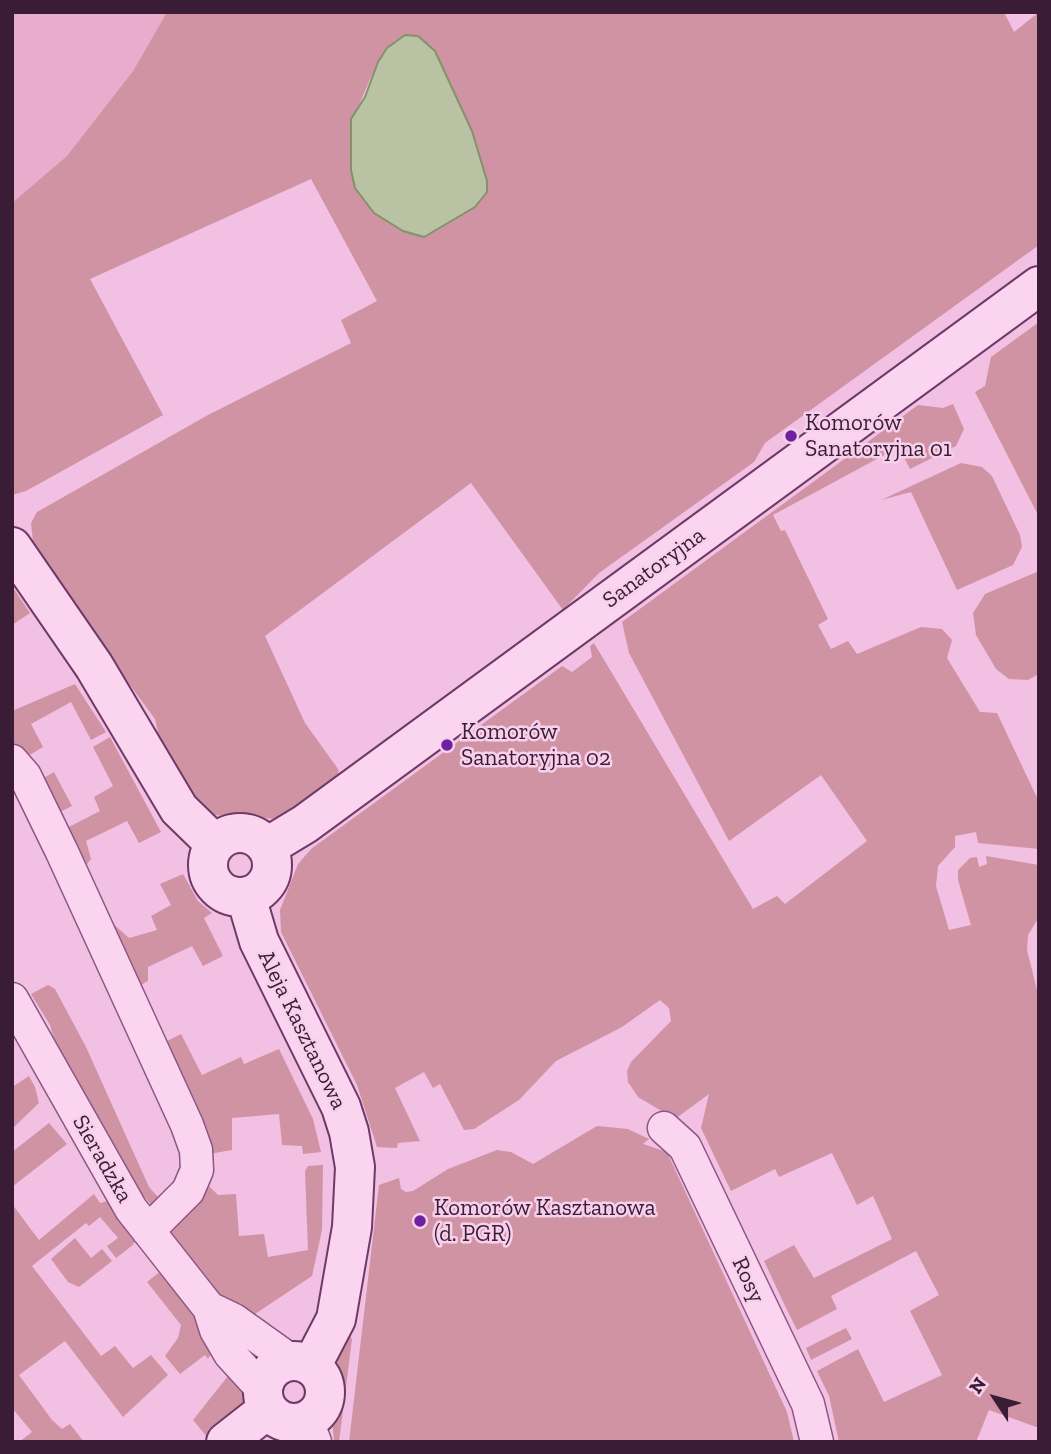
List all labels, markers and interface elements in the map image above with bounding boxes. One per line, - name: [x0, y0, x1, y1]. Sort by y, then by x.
- place label: Komorów Sanatoryjna 01: [805, 409, 952, 463]
- marker: Komorów Sanatoryjna 01: [783, 428, 799, 444]
- street label: Sanatoryjna: [598, 522, 710, 614]
- place label: Komorów Sanatoryjna 02: [461, 718, 611, 772]
- marker: Komorów Sanatoryjna 02: [439, 737, 455, 753]
- street label: Aleja Kasztanowa: [252, 946, 352, 1114]
- street label: Sieradzka: [66, 1110, 138, 1208]
- place label: Komorów Kasztanowa (d. PGR): [434, 1194, 656, 1248]
- marker: Komorów Kasztanowa (d. PGR): [412, 1213, 428, 1229]
- street label: Rosy: [725, 1253, 771, 1307]
- north arrow: [960, 1363, 1030, 1433]
- text: N: [964, 1373, 991, 1398]

